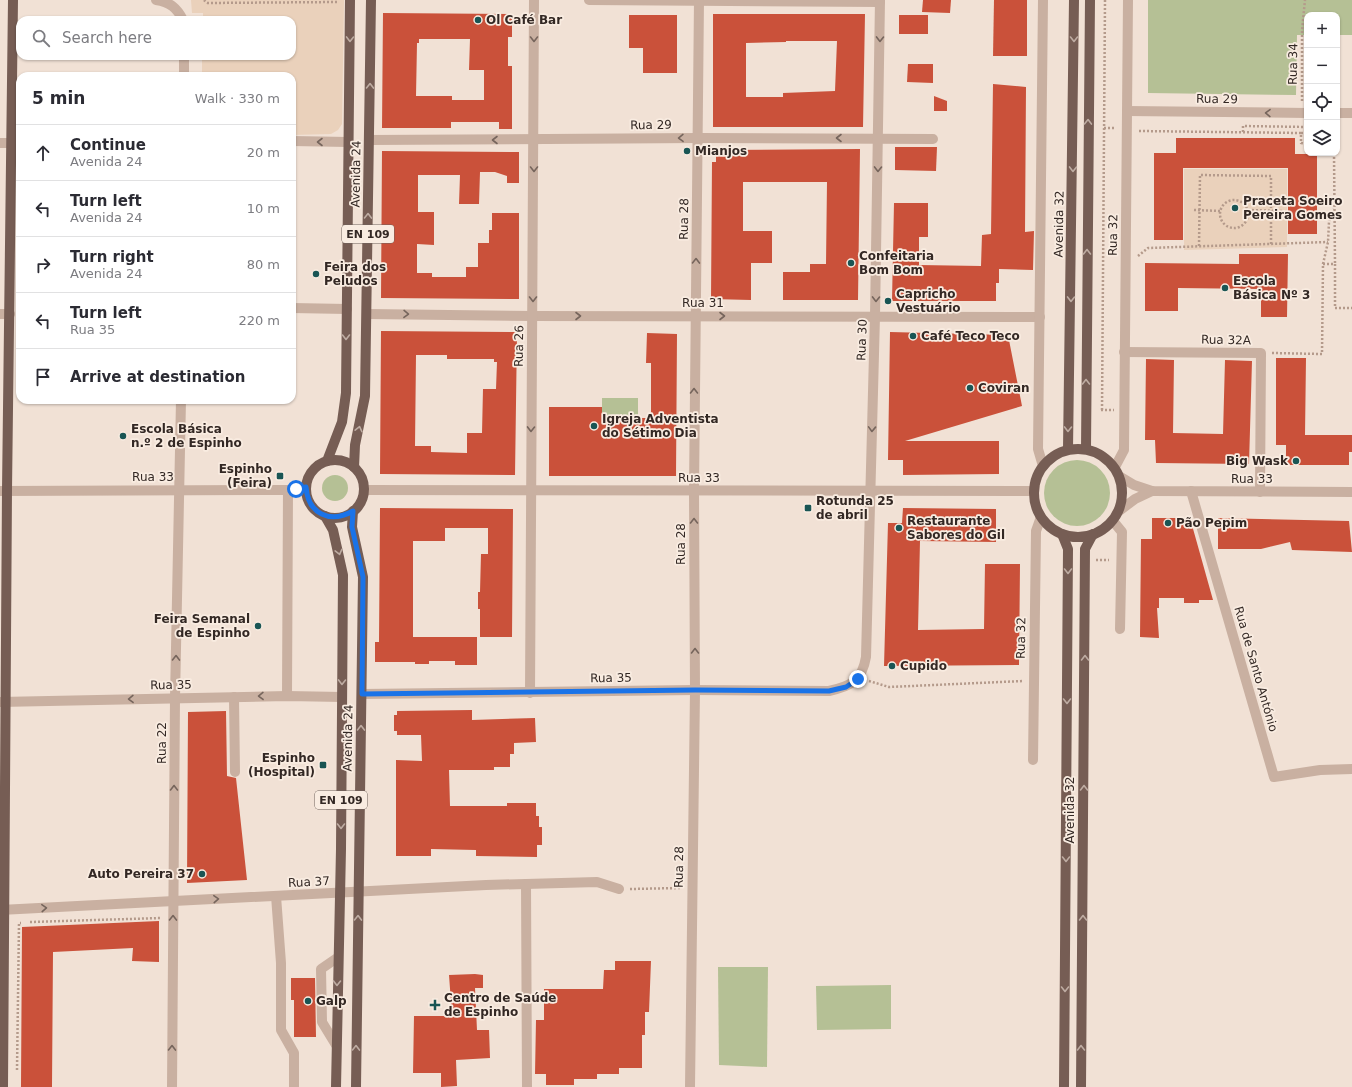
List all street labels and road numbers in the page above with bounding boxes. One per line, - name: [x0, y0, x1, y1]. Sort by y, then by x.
- street label: Rua 34: [1286, 43, 1300, 85]
- street label: Rua 29: [1196, 92, 1238, 106]
- street label: Rua 29: [630, 118, 672, 132]
- street label: Avenida 24: [348, 140, 364, 208]
- street label: Avenida 32: [1051, 190, 1067, 258]
- street label: Rua 28: [677, 198, 691, 240]
- street label: Rua 32: [1106, 214, 1120, 256]
- road number: EN 109: [342, 225, 394, 243]
- street label: Rua 31: [682, 296, 724, 310]
- street label: Rua 30: [854, 319, 870, 361]
- street label: Rua 26: [512, 325, 526, 367]
- street label: Rua 32A: [1201, 333, 1252, 347]
- street label: Rua 33: [132, 470, 174, 484]
- street label: Rua 33: [678, 471, 720, 485]
- street label: Rua 33: [1231, 472, 1273, 486]
- street label: Rua 28: [674, 523, 688, 565]
- street label: Rua de Santo António: [1231, 605, 1281, 733]
- street label: Rua 32: [1014, 617, 1028, 659]
- street label: Rua 35: [590, 671, 632, 685]
- street label: Rua 35: [150, 678, 192, 692]
- street label: Avenida 24: [340, 704, 356, 772]
- street label: Rua 22: [155, 722, 169, 764]
- street label: Avenida 32: [1063, 777, 1077, 843]
- road number: EN 109: [315, 791, 367, 809]
- street label: Rua 28: [672, 846, 686, 888]
- street label: Rua 37: [288, 874, 330, 890]

